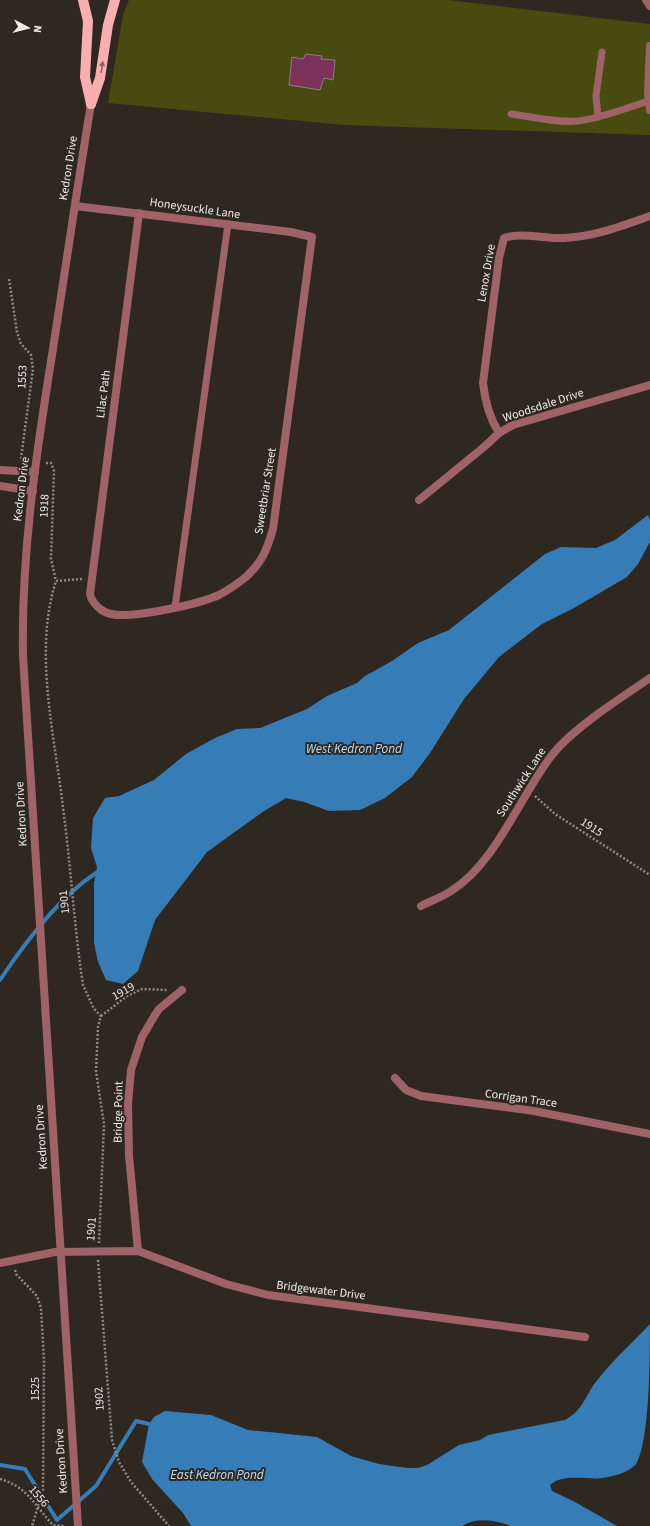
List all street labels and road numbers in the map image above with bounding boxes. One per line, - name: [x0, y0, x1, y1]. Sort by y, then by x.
- street label: Kedron Drive: [55, 135, 82, 202]
- street label: Honeysuckle Lane: [149, 194, 241, 223]
- street label: Lenox Drive: [473, 243, 500, 303]
- street label: 1553: [13, 365, 32, 389]
- street label: Lilac Path: [92, 369, 115, 419]
- street label: Woodsdale Drive: [500, 384, 586, 427]
- street label: Sweetbriar Street: [250, 447, 281, 536]
- street label: Kedron Drive: [9, 456, 34, 522]
- street label: 1918: [36, 494, 53, 518]
- street label: Southwick Lane: [493, 744, 550, 820]
- street label: Kedron Drive: [11, 781, 32, 847]
- street label: 1915: [577, 814, 606, 841]
- street label: 1901: [55, 889, 74, 915]
- street label: 1919: [109, 978, 138, 1005]
- street label: Bridge Point: [109, 1081, 128, 1143]
- street label: Corrigan Trace: [484, 1085, 558, 1112]
- street label: Kedron Drive: [31, 1104, 52, 1170]
- street label: 1901: [82, 1217, 101, 1242]
- street label: Bridgewater Drive: [275, 1277, 366, 1304]
- street label: 1525: [27, 1377, 44, 1401]
- street label: 1902: [90, 1386, 109, 1411]
- street label: Kedron Drive: [51, 1428, 72, 1494]
- street label: 1556: [24, 1482, 53, 1511]

